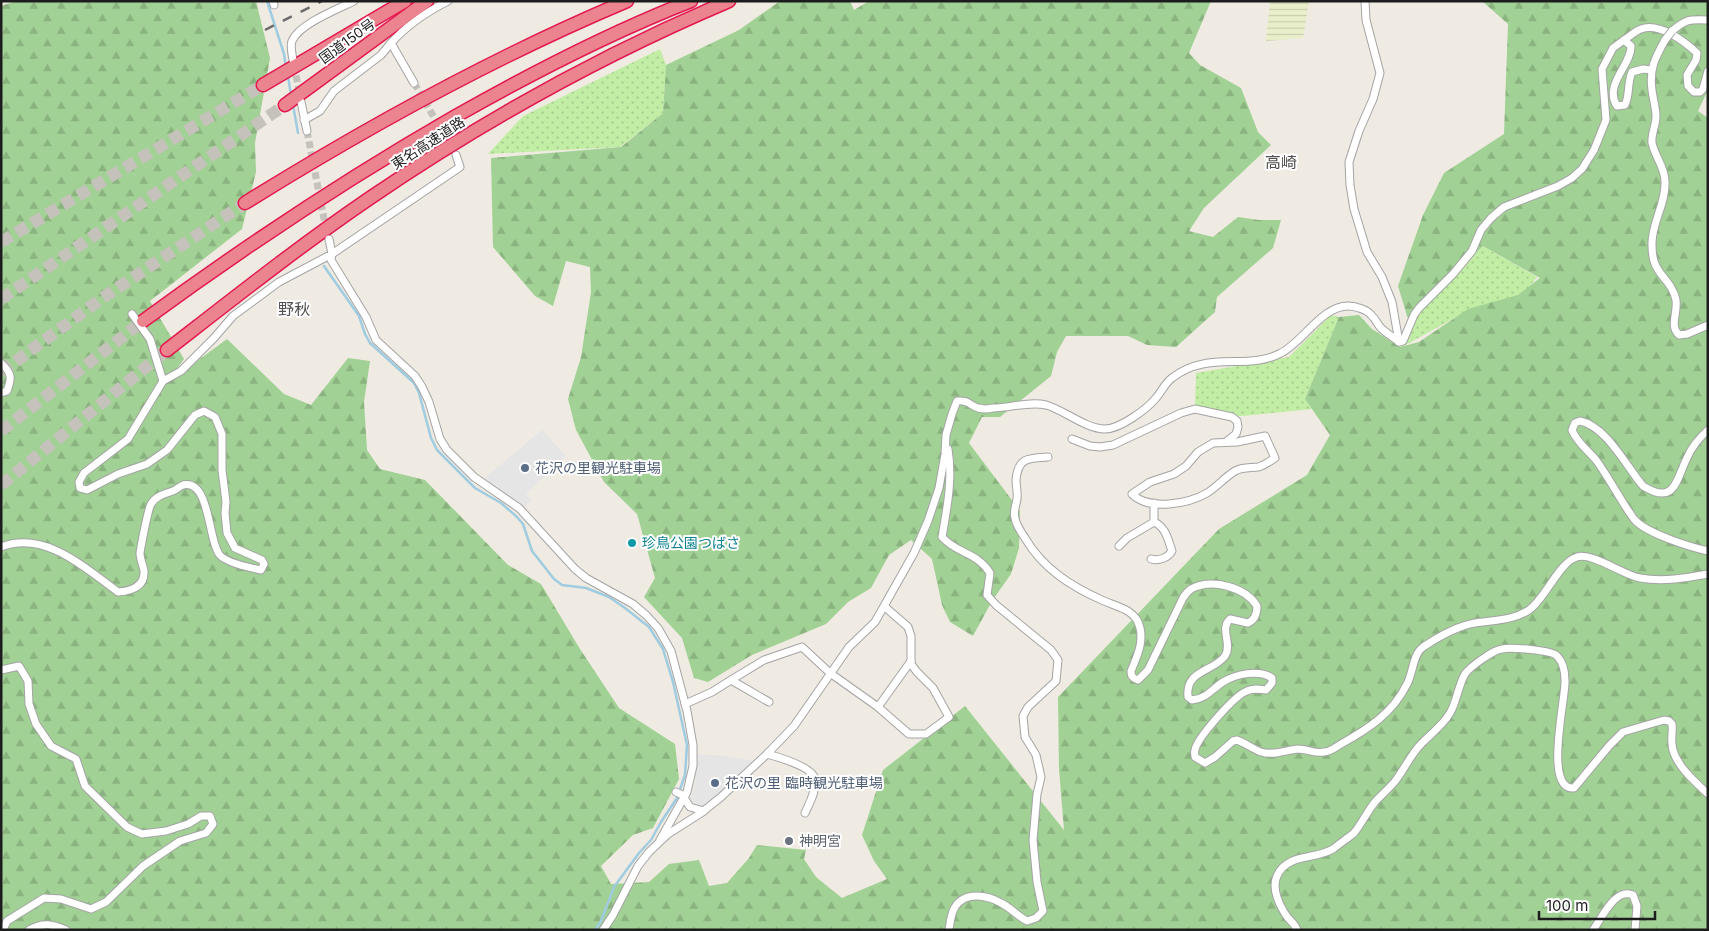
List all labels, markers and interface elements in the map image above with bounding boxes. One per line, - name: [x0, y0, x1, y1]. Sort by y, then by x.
- street label: 国道150号: [315, 15, 378, 67]
- street label: 東名高速道路: [388, 113, 468, 173]
- district label: 高崎: [1265, 152, 1297, 172]
- district label: 野秋: [278, 299, 310, 319]
- place label: 花沢の里観光駐車場: [535, 459, 661, 476]
- marker: 花沢の里観光駐車場: [519, 462, 531, 474]
- place label: 珍鳥公園つばさ: [642, 534, 740, 551]
- marker: 珍鳥公園つばさ: [626, 537, 638, 549]
- place label: 花沢の里 臨時観光駐車場: [725, 774, 883, 791]
- marker: 花沢の里 臨時観光駐車場: [709, 777, 721, 789]
- place label: 神明宮: [799, 832, 841, 849]
- marker: 神明宮: [783, 835, 795, 847]
- scale bar: [1539, 888, 1655, 920]
- text: 100 m: [1546, 896, 1588, 915]

